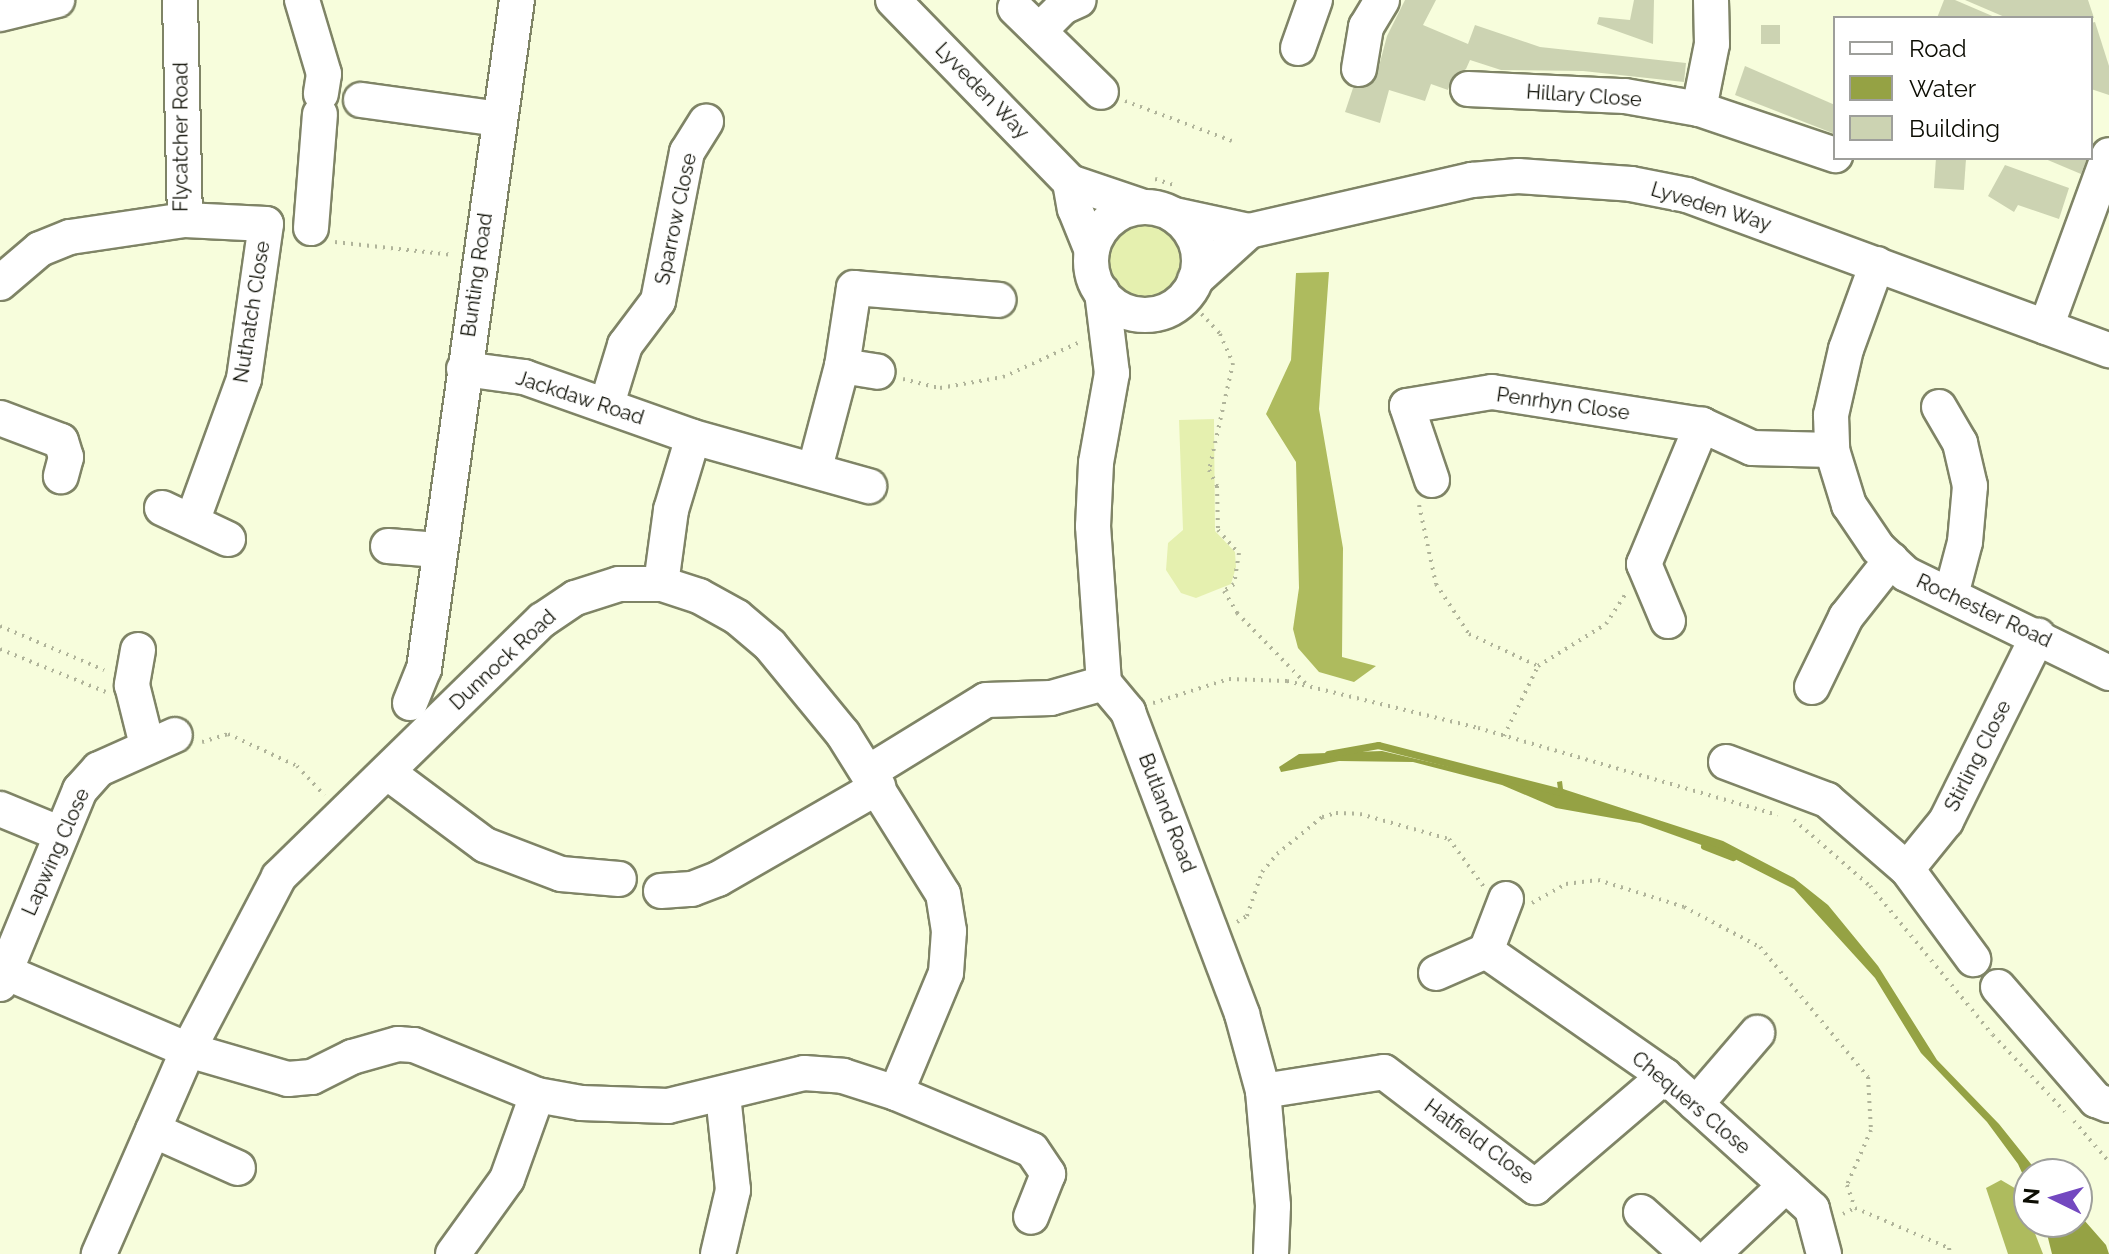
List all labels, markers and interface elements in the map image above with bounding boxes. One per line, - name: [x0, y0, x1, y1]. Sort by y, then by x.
- legend: [1833, 16, 2093, 160]
- text: Road: [1909, 34, 1967, 63]
- street label: Lyveden Way: [930, 38, 1034, 144]
- street label: Flycatcher Road: [169, 62, 193, 212]
- text: Water: [1909, 74, 1976, 103]
- street label: Hillary Close: [1525, 80, 1643, 112]
- text: Building: [1909, 114, 2000, 143]
- street label: Sparrow Close: [650, 151, 702, 287]
- street label: Lyveden Way: [1648, 177, 1774, 237]
- street label: Bunting Road: [456, 211, 498, 339]
- street label: Nuthatch Close: [229, 239, 275, 385]
- street label: Jackdaw Road: [513, 366, 647, 430]
- street label: Penrhyn Close: [1495, 383, 1631, 425]
- street label: Rochester Road: [1912, 569, 2056, 653]
- street label: Dunnock Road: [445, 605, 561, 715]
- street label: Stirling Close: [1940, 696, 2016, 816]
- street label: Butland Road: [1133, 750, 1201, 876]
- street label: Lapwing Close: [17, 785, 95, 919]
- street label: Chequers Close: [1627, 1046, 1755, 1160]
- street label: Hatfield Close: [1420, 1094, 1538, 1190]
- north arrow: [2013, 1158, 2093, 1238]
- text: N: [2017, 1187, 2045, 1206]

